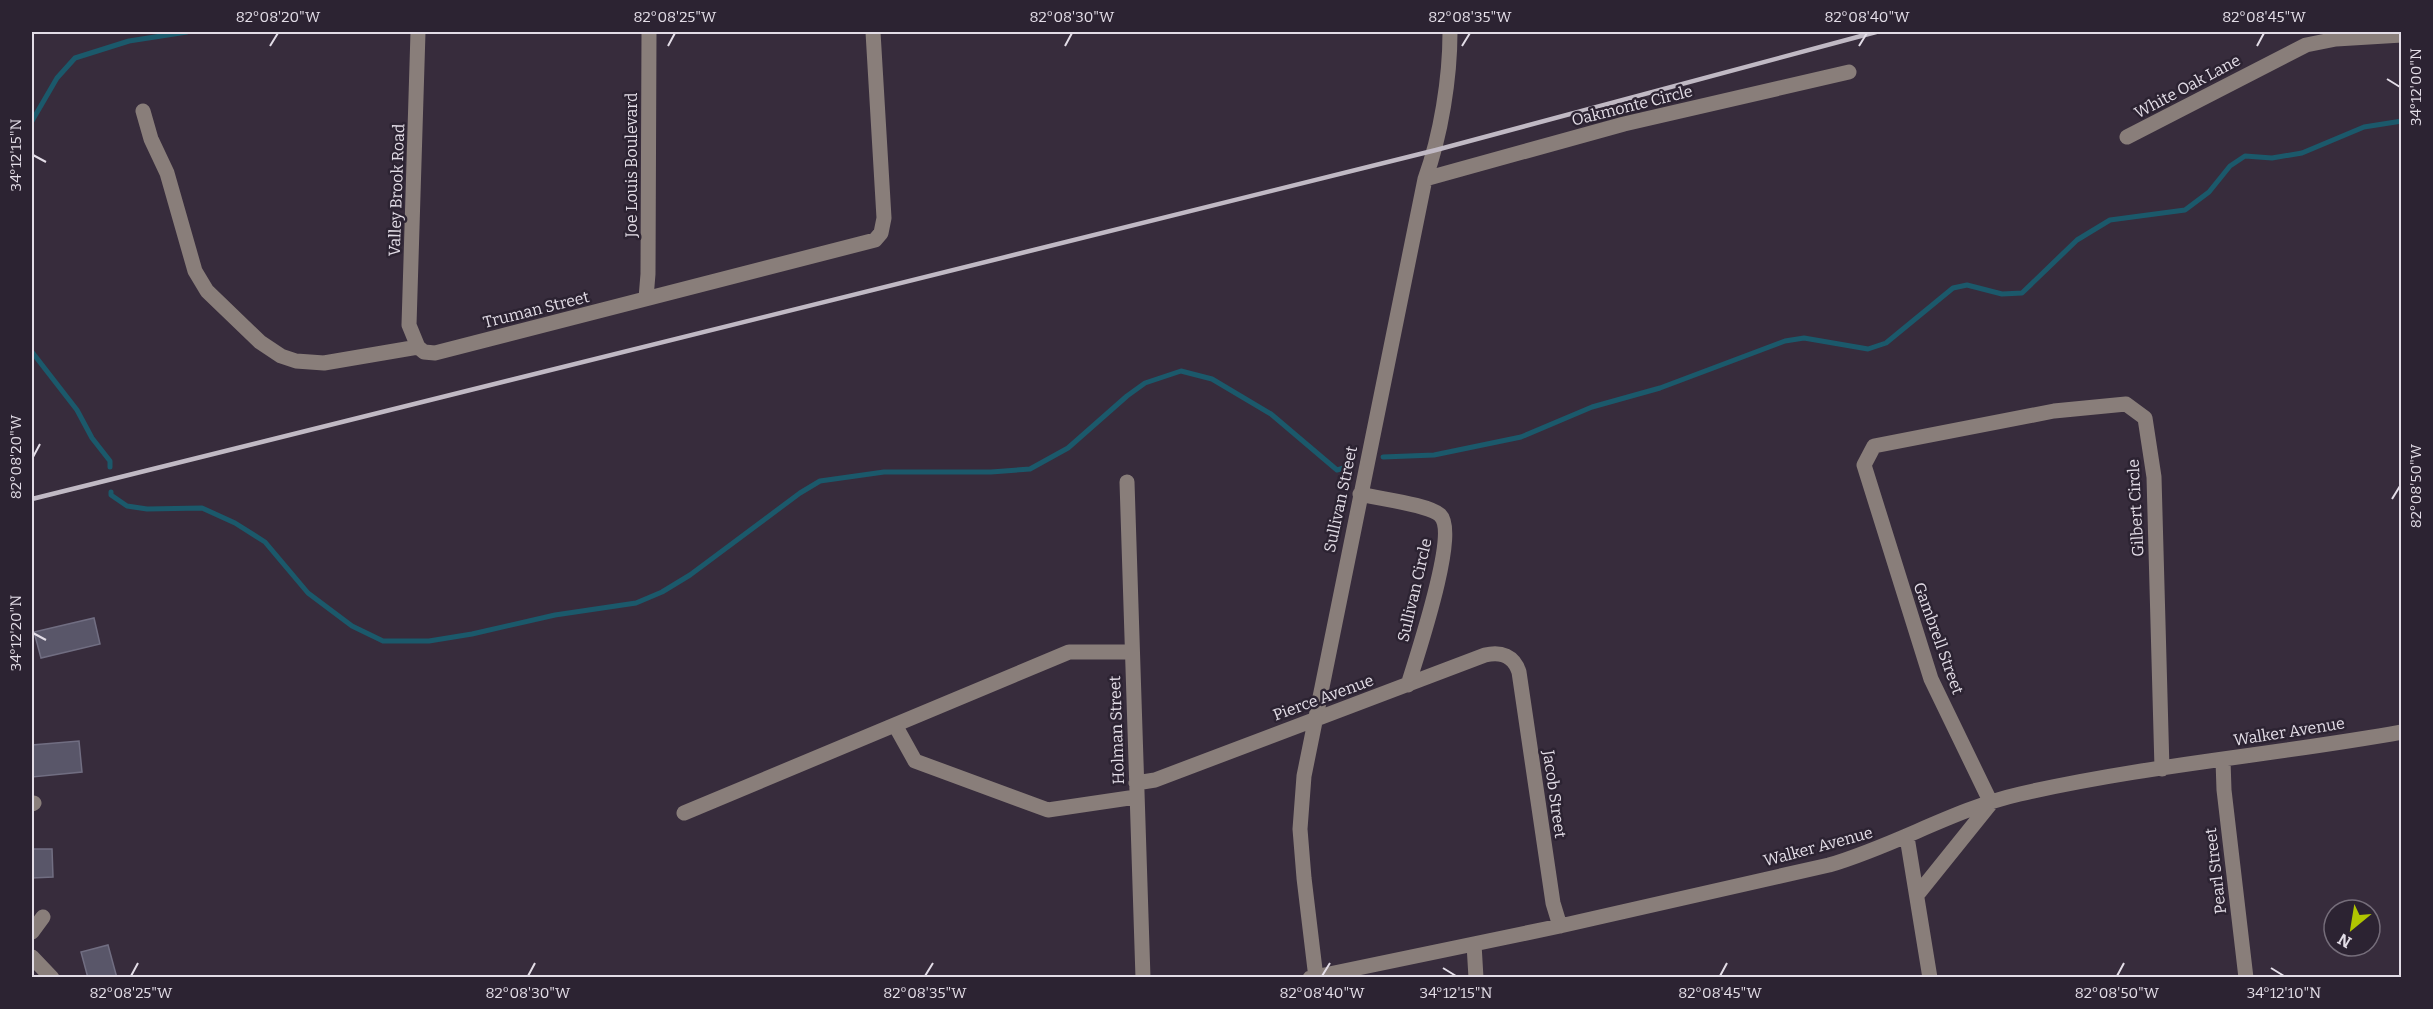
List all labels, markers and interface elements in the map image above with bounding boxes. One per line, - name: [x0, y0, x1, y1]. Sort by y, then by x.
- text: 82°08'20"W: [236, 8, 321, 26]
- text: 82°08'25"W: [634, 8, 717, 26]
- text: 82°08'30"W: [1030, 8, 1115, 26]
- text: 82°08'35"W: [1428, 8, 1512, 26]
- text: 82°08'40"W: [1824, 8, 1910, 26]
- text: 82°08'45"W: [2222, 8, 2306, 26]
- text: 34°12'00"N: [2407, 48, 2425, 126]
- street label: White Oak Lane: [2131, 51, 2243, 122]
- street label: Oakmonte Circle: [1570, 81, 1695, 130]
- street label: Joe Louis Boulevard: [622, 92, 641, 238]
- text: 34°12'15"N: [7, 118, 25, 191]
- street label: Valley Brook Road: [385, 123, 408, 257]
- street label: Truman Street: [481, 287, 591, 332]
- text: 82°08'20"W: [7, 414, 25, 499]
- text: 82°08'50"W: [2407, 443, 2425, 528]
- street label: Sullivan Street: [1320, 444, 1361, 554]
- street label: Gilbert Circle: [2123, 459, 2148, 557]
- street label: Sullivan Circle: [1393, 536, 1436, 644]
- street label: Gambrell Street: [1909, 580, 1968, 697]
- text: 34°12'20"N: [7, 595, 25, 671]
- street label: Pierce Avenue: [1270, 670, 1376, 724]
- street label: Holman Street: [1105, 675, 1128, 785]
- street label: Walker Avenue: [2232, 713, 2346, 750]
- street label: Jacob Street: [1539, 748, 1570, 839]
- street label: Walker Avenue: [1761, 823, 1875, 870]
- street label: Pearl Street: [2201, 827, 2230, 915]
- north arrow: [2322, 898, 2382, 958]
- text: N: [2335, 929, 2355, 952]
- text: 82°08'25"W: [90, 984, 173, 1002]
- text: 82°08'30"W: [486, 984, 571, 1002]
- text: 82°08'35"W: [883, 984, 967, 1002]
- text: 82°08'40"W: [1279, 984, 1365, 1002]
- text: 34°12'15"N: [1420, 984, 1493, 1002]
- text: 82°08'45"W: [1678, 984, 1762, 1002]
- text: 82°08'50"W: [2075, 984, 2160, 1002]
- text: 34°12'10"N: [2247, 984, 2321, 1002]

